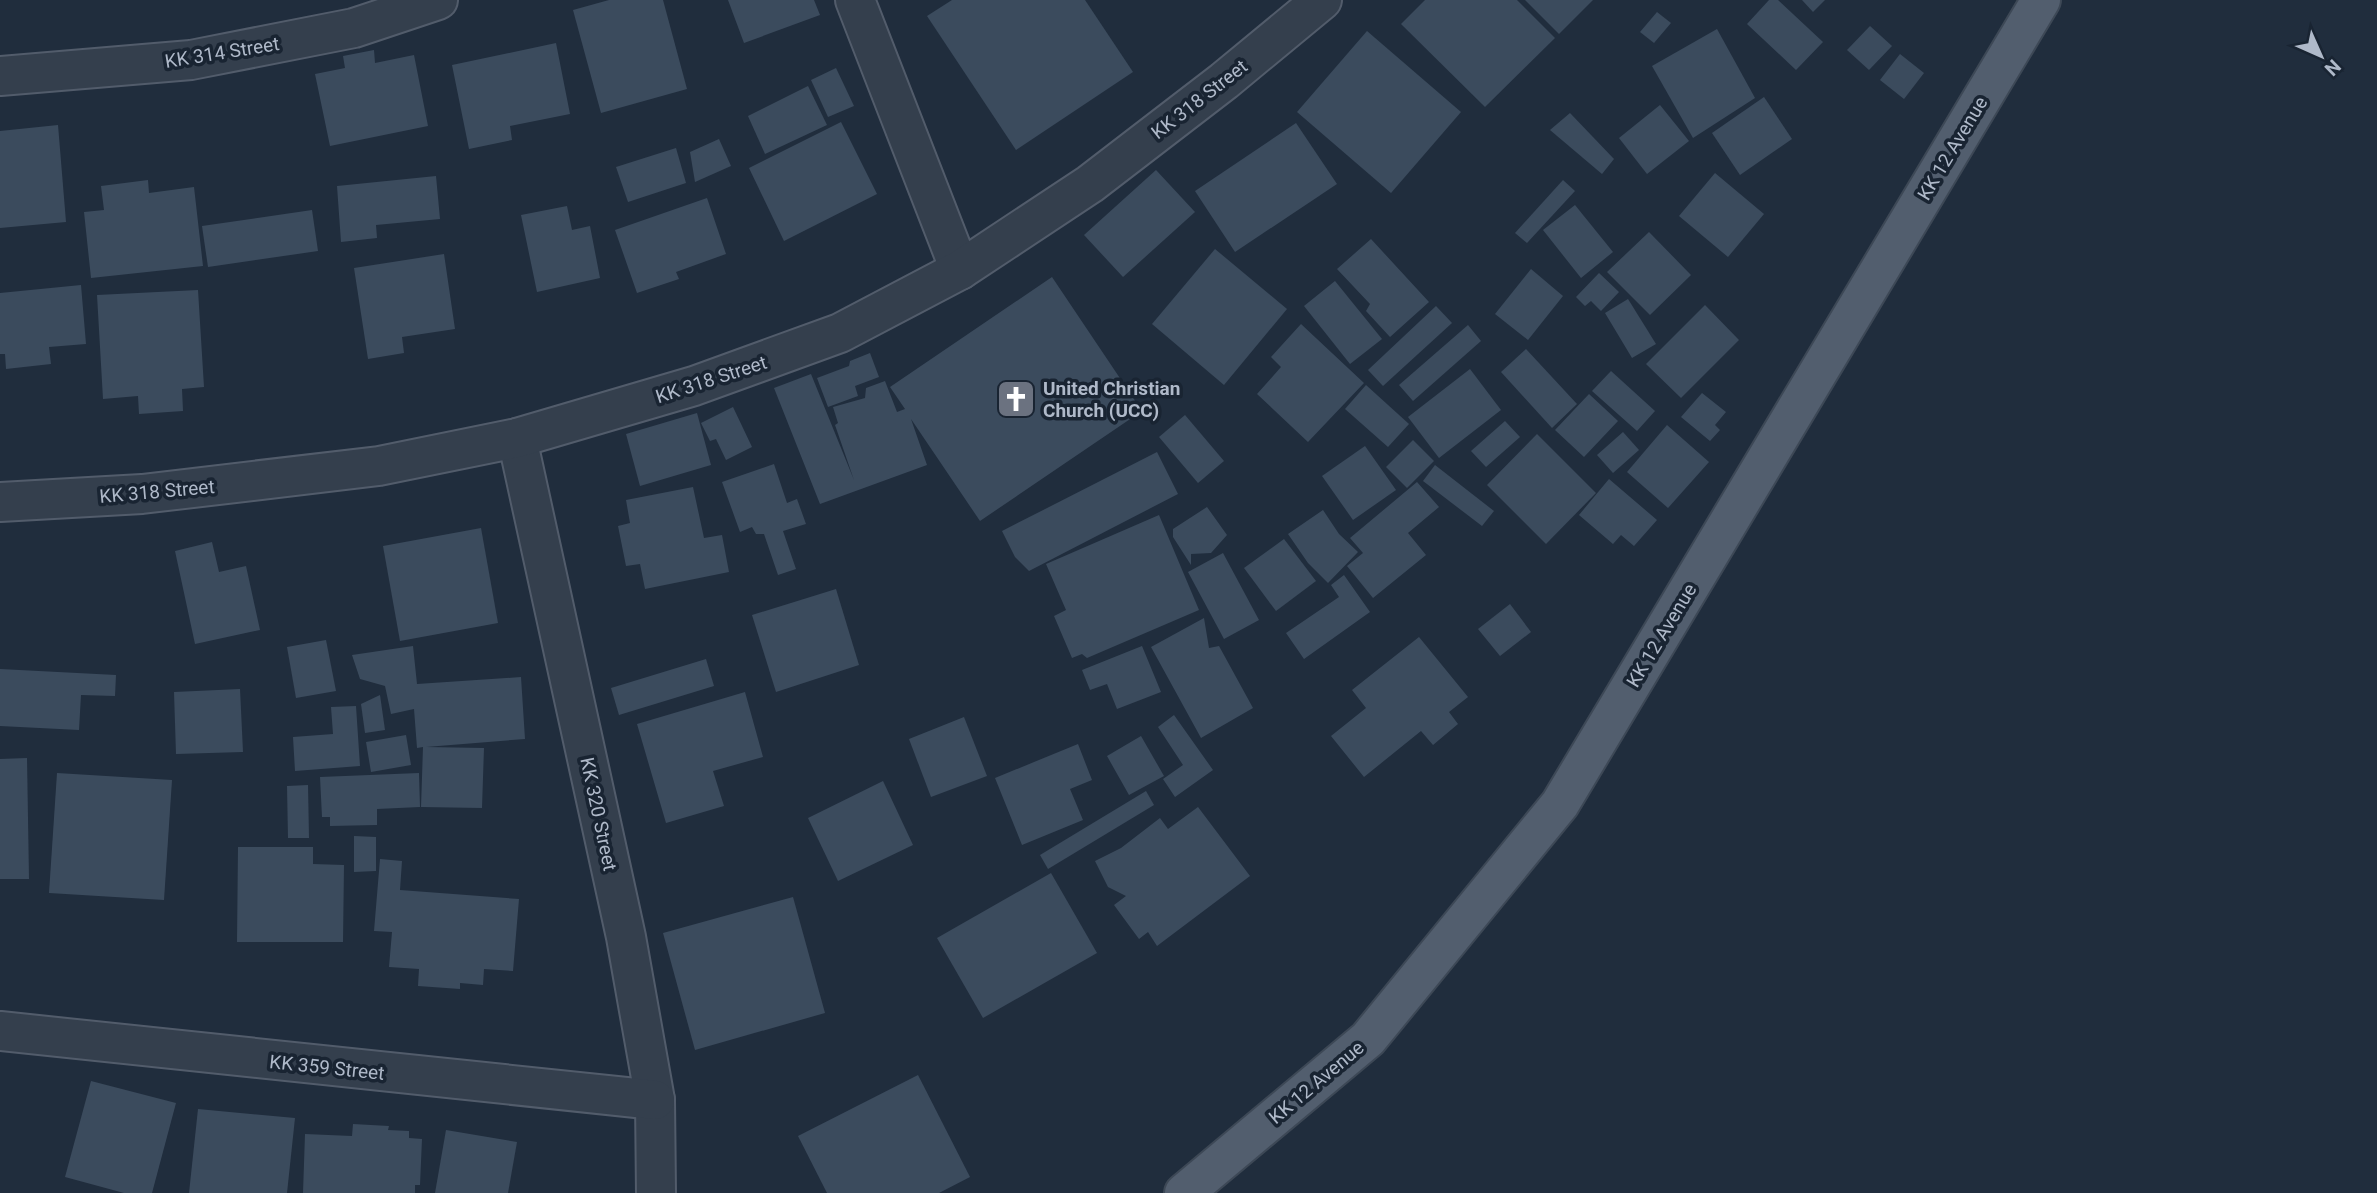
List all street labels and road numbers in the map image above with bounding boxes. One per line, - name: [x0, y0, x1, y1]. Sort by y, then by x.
- street label: KK 314 Street: [163, 32, 281, 73]
- street label: KK 318 Street: [1147, 55, 1252, 144]
- street label: KK 12 Avenue: [1913, 92, 1992, 204]
- street label: KK 318 Street: [653, 351, 770, 408]
- street label: KK 318 Street: [99, 475, 216, 508]
- street label: KK 12 Avenue: [1622, 579, 1701, 691]
- street label: KK 320 Street: [575, 755, 622, 873]
- street label: KK 12 Avenue: [1264, 1036, 1368, 1129]
- street label: KK 359 Street: [268, 1050, 386, 1085]

